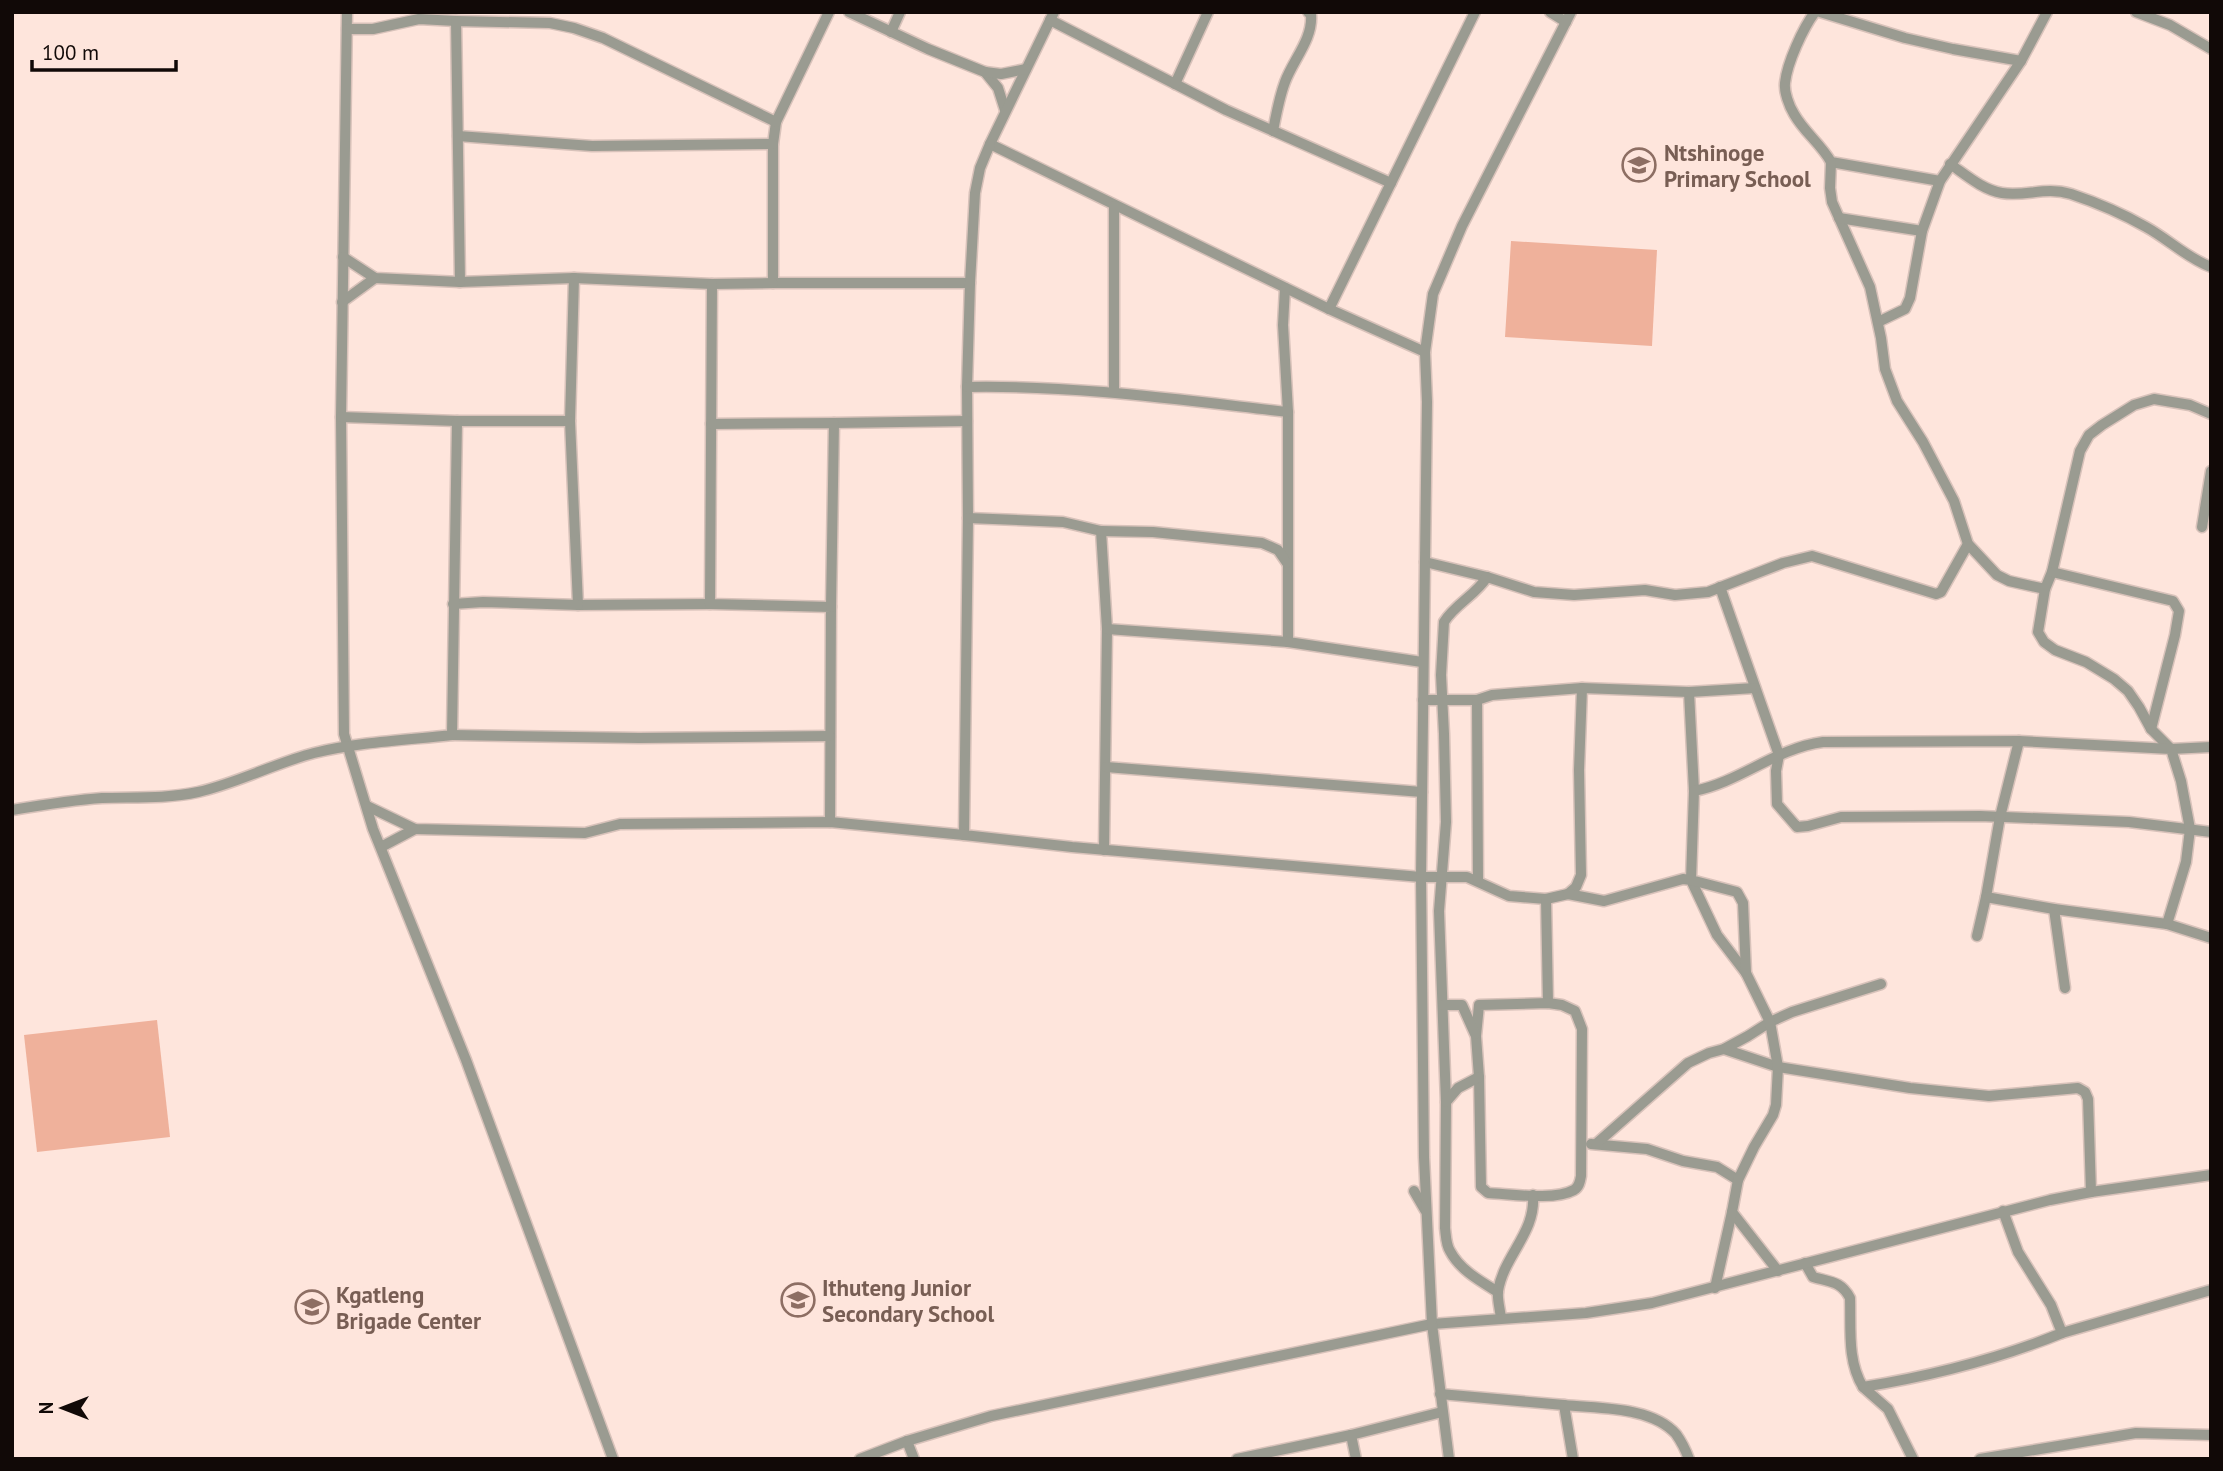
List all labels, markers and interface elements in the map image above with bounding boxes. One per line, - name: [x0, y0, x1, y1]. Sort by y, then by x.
- scale bar: [32, 28, 175, 72]
- text: 100 m: [42, 39, 99, 66]
- place label: Ntshinoge Primary School: [1664, 138, 1811, 193]
- school or university icon: Ntshinoge Primary School: [1620, 146, 1658, 184]
- place label: Ithuteng Junior Secondary School: [822, 1273, 994, 1328]
- place label: Kgatleng Brigade Center: [336, 1280, 482, 1335]
- school or university icon: Ithuteng Junior Secondary School: [779, 1281, 817, 1319]
- school or university icon: Kgatleng Brigade Center: [293, 1288, 331, 1326]
- north arrow: [28, 1373, 98, 1443]
- text: N: [34, 1402, 58, 1414]

